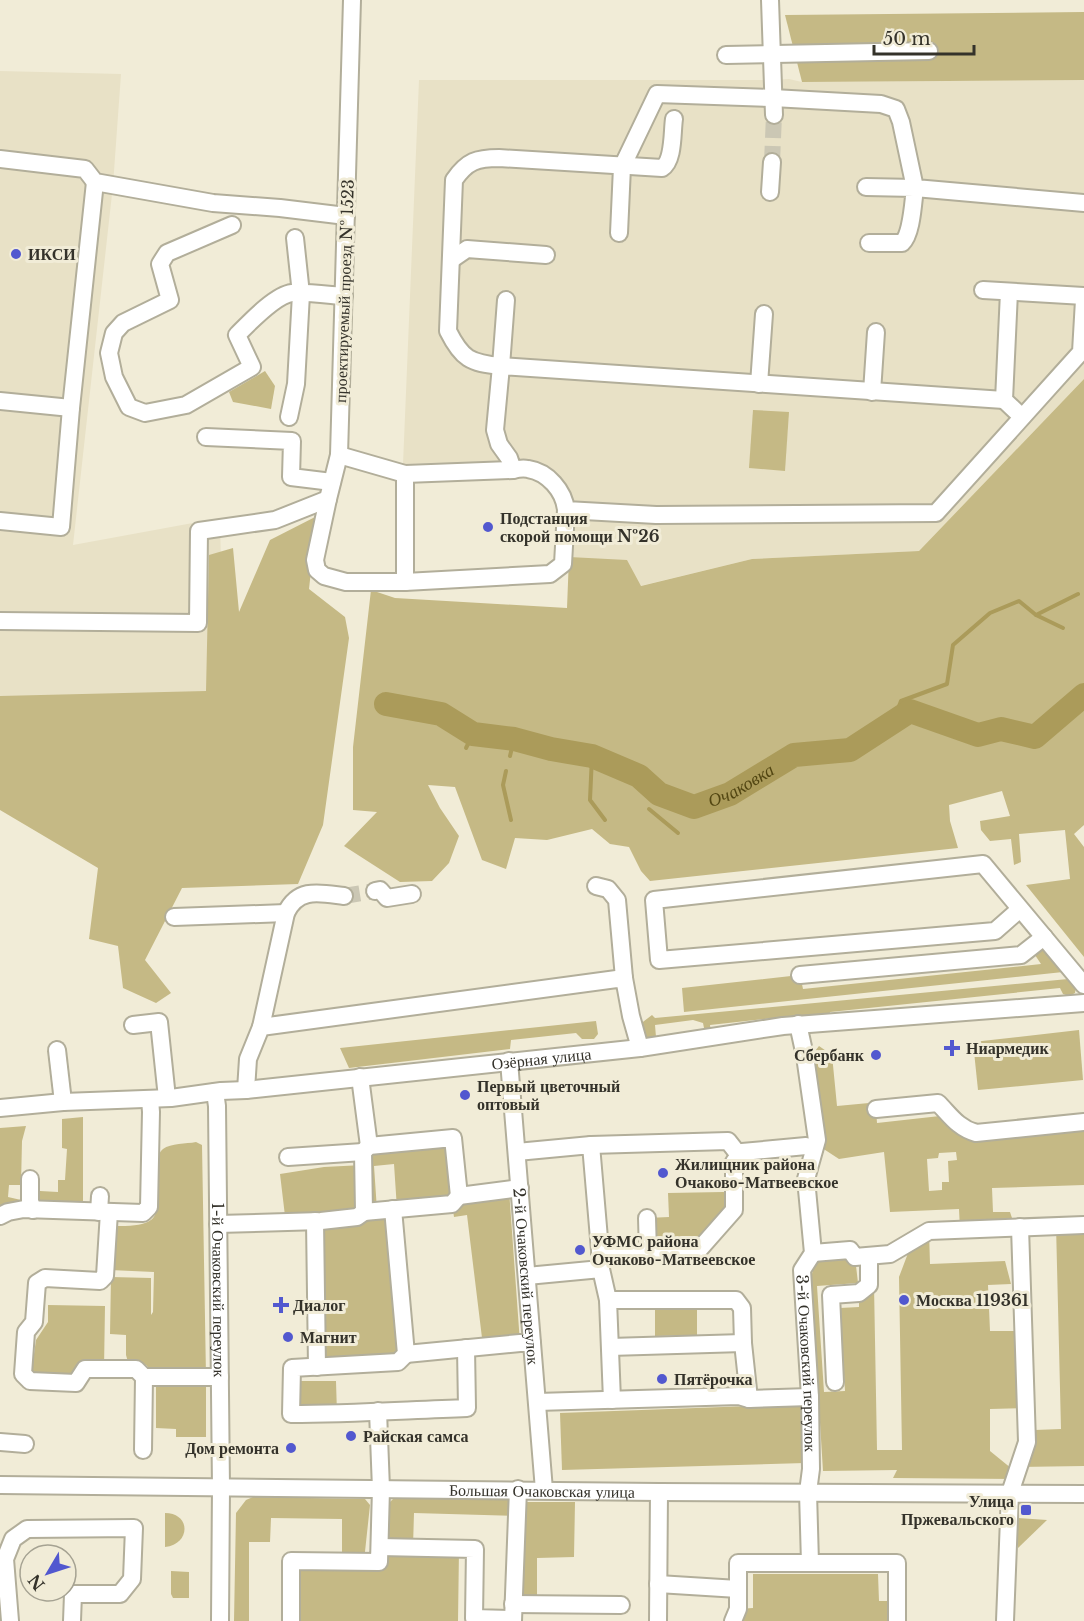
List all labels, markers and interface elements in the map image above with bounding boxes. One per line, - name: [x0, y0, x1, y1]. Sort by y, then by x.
- scale bar: [874, 18, 974, 56]
- text: 50 m: [883, 28, 931, 50]
- street label: проектируемый проезд № 1523: [330, 179, 358, 403]
- place label: ИКСИ: [28, 244, 76, 264]
- marker: ИКСИ: [9, 247, 23, 261]
- place label: Подстанция скорой помощи №26: [500, 508, 660, 546]
- marker: Подстанция скорой помощи №26: [481, 520, 495, 534]
- water label: Очаковка: [705, 759, 778, 812]
- place label: Ниармедик: [966, 1038, 1049, 1058]
- marker: Ниармедик: [943, 1039, 961, 1057]
- street label: Озёрная улица: [491, 1043, 592, 1074]
- place label: Сбербанк: [794, 1045, 865, 1065]
- marker: Сбербанк: [869, 1048, 883, 1062]
- place label: Первый цветочный оптовый: [477, 1076, 620, 1114]
- marker: Первый цветочный оптовый: [458, 1088, 472, 1102]
- place label: Жилищник района Очаково-Матвеевское: [675, 1154, 838, 1192]
- marker: Жилищник района Очаково-Матвеевское: [656, 1166, 670, 1180]
- street label: 2-й Очаковский переулок: [509, 1187, 544, 1366]
- street label: 1-й Очаковский переулок: [208, 1202, 230, 1378]
- place label: УФМС района Очаково-Матвеевское: [592, 1231, 755, 1269]
- marker: УФМС района Очаково-Матвеевское: [573, 1243, 587, 1257]
- street label: 3-й Очаковский переулок: [792, 1274, 821, 1452]
- place label: Москва 119361: [916, 1290, 1029, 1310]
- marker: Москва 119361: [897, 1293, 911, 1307]
- place label: Диалог: [293, 1295, 346, 1315]
- marker: Диалог: [274, 1298, 288, 1312]
- place label: Магнит: [300, 1327, 357, 1347]
- marker: Магнит: [281, 1330, 295, 1344]
- place label: Пятёрочка: [674, 1369, 753, 1389]
- marker: Пятёрочка: [655, 1372, 669, 1386]
- place label: Райская самса: [363, 1426, 468, 1446]
- marker: Райская самса: [344, 1429, 358, 1443]
- place label: Дом ремонта: [185, 1438, 279, 1458]
- marker: Дом ремонта: [284, 1441, 298, 1455]
- street label: Большая Очаковская улица: [449, 1480, 635, 1502]
- place label: Улица Пржевальского: [901, 1491, 1014, 1529]
- marker: Улица Пржевальского: [1019, 1503, 1033, 1517]
- north arrow: [18, 1543, 78, 1603]
- text: N: [24, 1570, 49, 1595]

